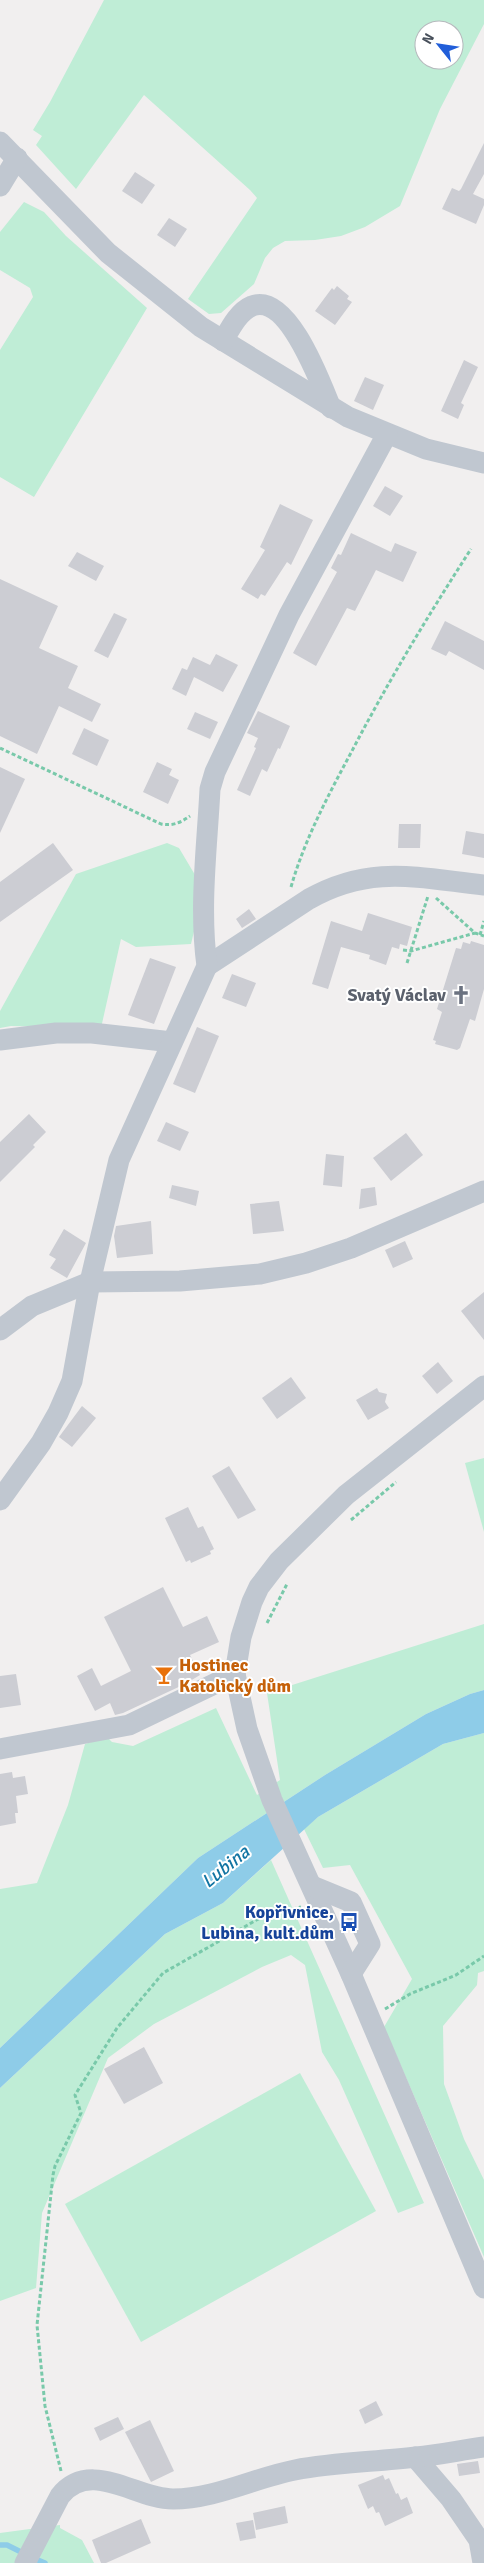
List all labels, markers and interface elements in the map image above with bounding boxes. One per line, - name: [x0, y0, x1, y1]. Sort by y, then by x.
- north arrow: [414, 20, 464, 70]
- text: N: [418, 30, 438, 47]
- place label: Svatý Václav: [347, 984, 446, 1006]
- church icon: Svatý Václav: [450, 984, 472, 1006]
- place label: Hostinec Katolický dům: [179, 1654, 291, 1697]
- bar icon: Hostinec Katolický dům: [153, 1664, 175, 1686]
- water label: Lubina: [197, 1839, 256, 1893]
- place label: Kopřivnice, Lubina, kult.dům: [201, 1901, 334, 1944]
- bus stop icon: Kopřivnice, Lubina, kult.dům: [338, 1911, 360, 1933]

